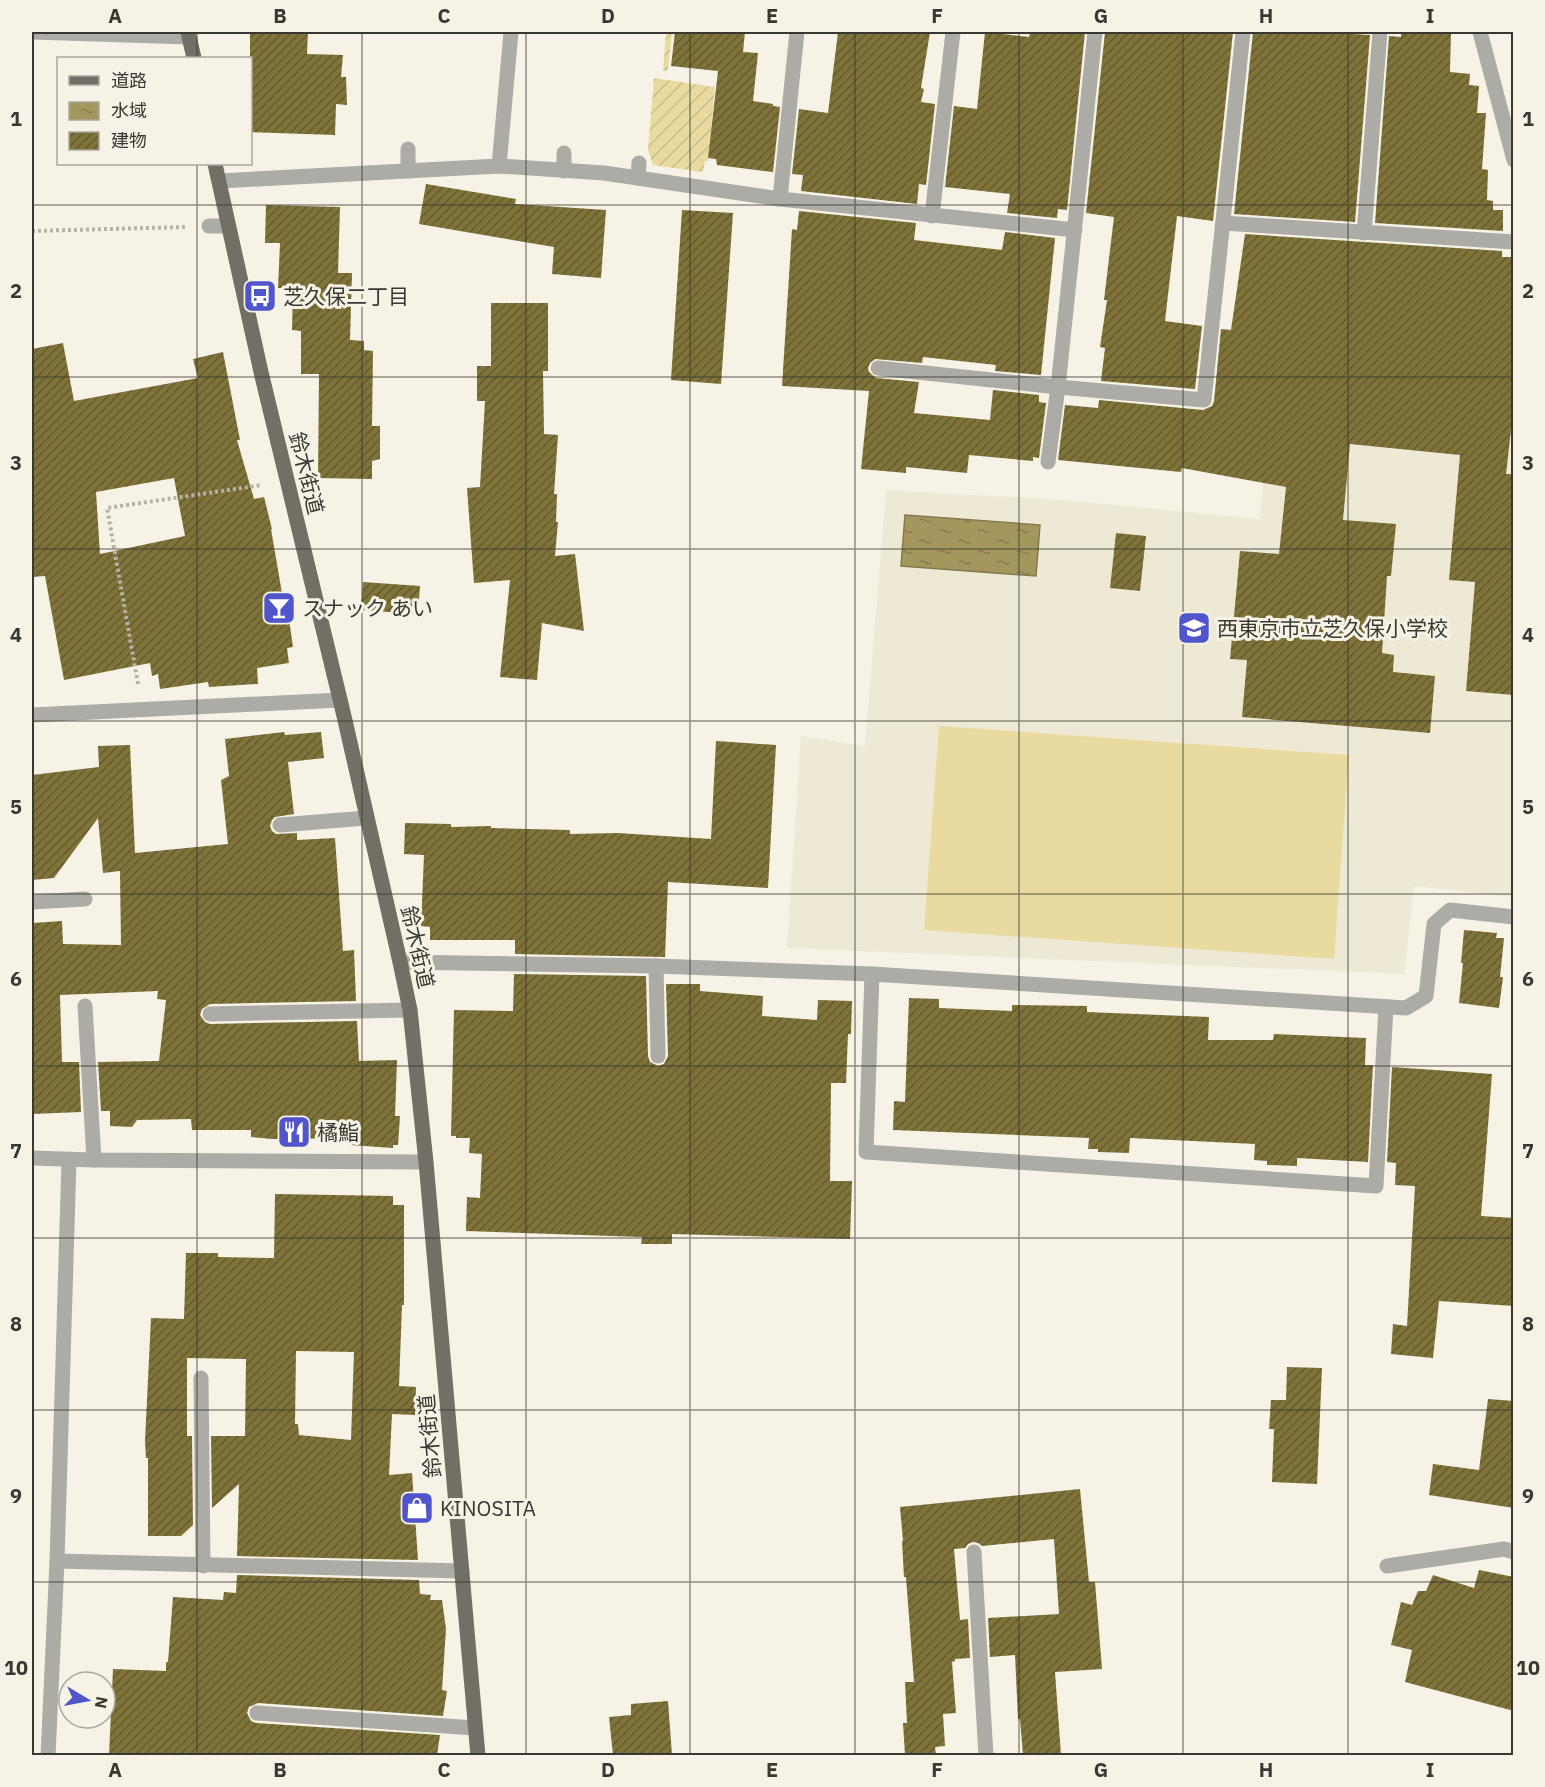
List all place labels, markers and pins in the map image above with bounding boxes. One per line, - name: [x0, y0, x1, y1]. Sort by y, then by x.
- bus stop icon: 芝久保二丁目: [242, 278, 278, 314]
- place label: 芝久保二丁目: [283, 282, 409, 310]
- bar icon: スナック あい: [261, 590, 297, 626]
- place label: スナック あい: [302, 594, 433, 622]
- school or university icon: 西東京市立芝久保小学校: [1176, 610, 1212, 646]
- place label: 西東京市立芝久保小学校: [1217, 614, 1448, 642]
- restaurant icon: 橘鮨: [276, 1114, 312, 1150]
- place label: 橘鮨: [317, 1118, 359, 1146]
- shop icon: KINOSITA: [399, 1490, 435, 1526]
- place label: KINOSITA: [440, 1494, 536, 1522]

